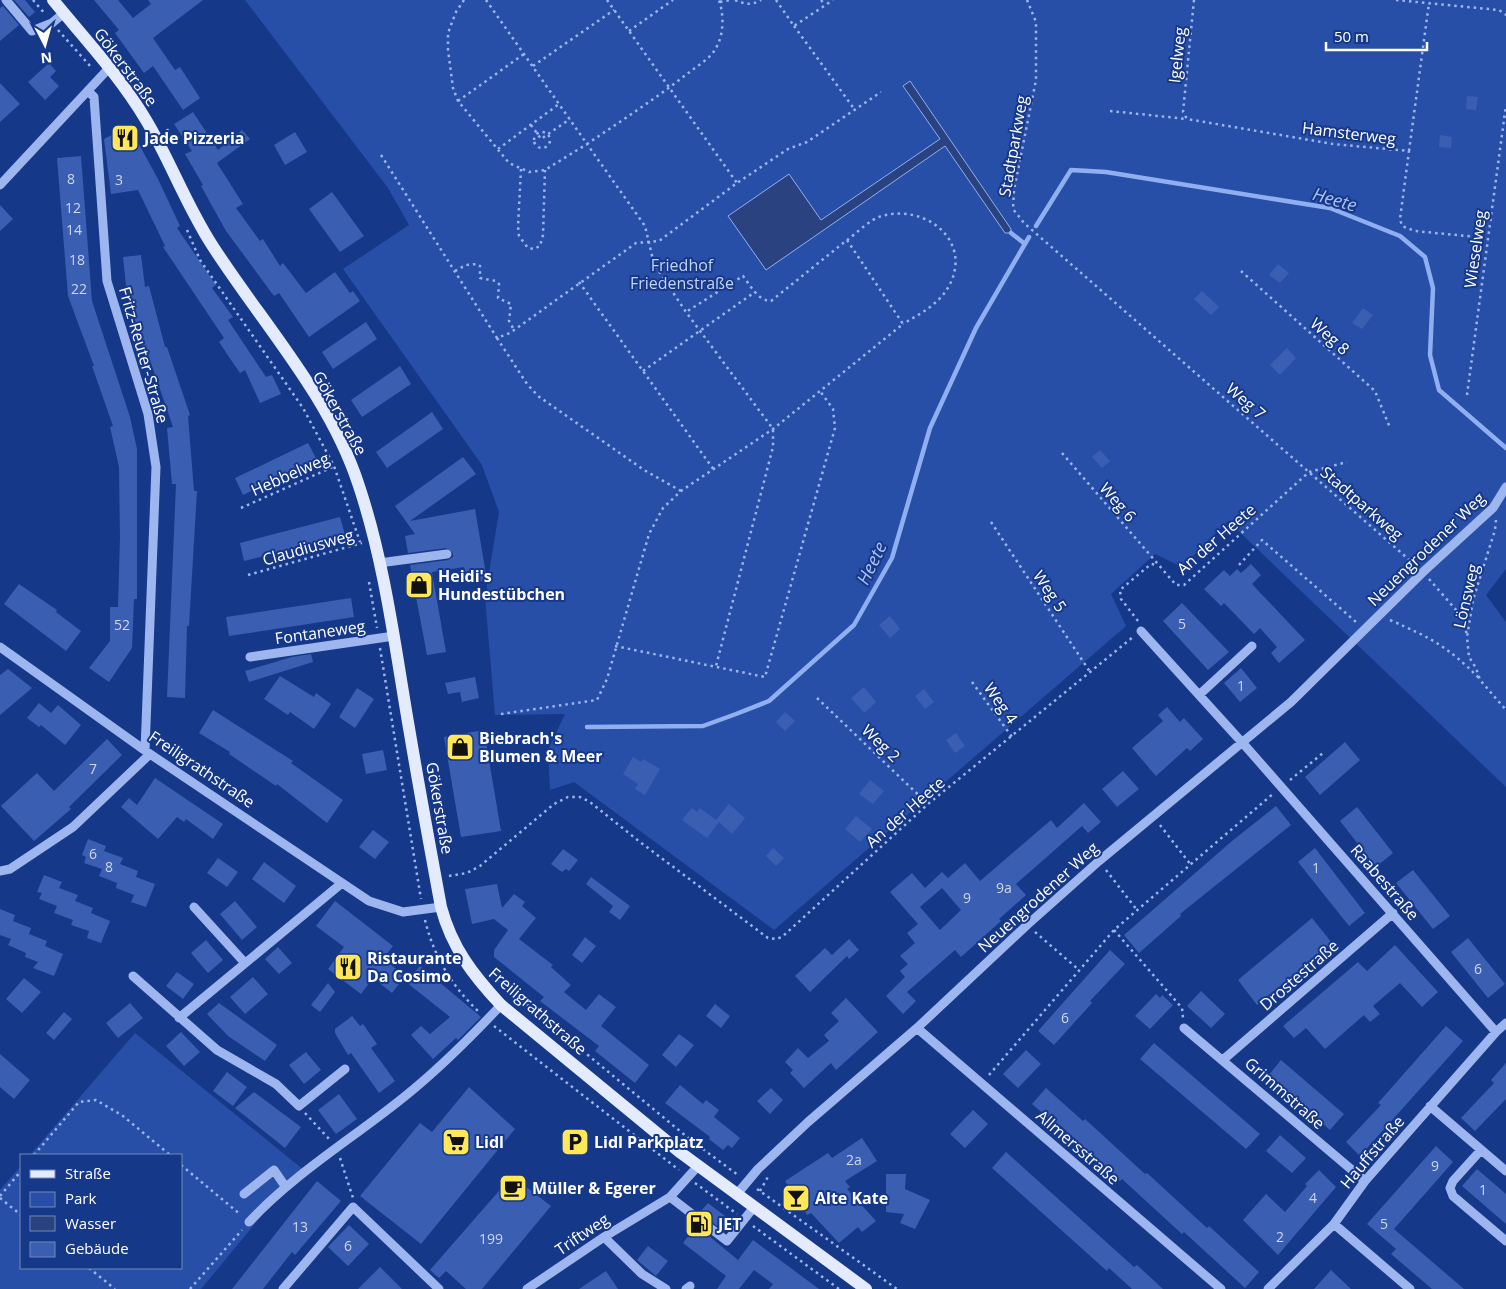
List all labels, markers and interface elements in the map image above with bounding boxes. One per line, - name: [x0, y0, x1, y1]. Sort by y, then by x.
- north arrow: [20, 20, 70, 70]
- scale bar: [1326, 20, 1427, 52]
- street label: Gökerstraße: [89, 23, 163, 111]
- street label: Igelweg: [1163, 26, 1191, 84]
- text: 50 m: [1334, 26, 1369, 46]
- text: N: [40, 48, 53, 68]
- street label: Stadtparkweg: [993, 93, 1033, 198]
- street label: Hamsterweg: [1301, 116, 1398, 150]
- restaurant icon: Jade Pizzeria: [110, 123, 140, 153]
- place label: Jade Pizzeria: [142, 127, 245, 149]
- house number: 8: [67, 169, 75, 188]
- house number: 3: [115, 170, 123, 189]
- water label: Heete: [1310, 181, 1360, 217]
- house number: 12: [65, 198, 81, 217]
- street label: Wieselweg: [1459, 208, 1491, 289]
- house number: 14: [66, 220, 82, 239]
- house number: 18: [69, 250, 85, 269]
- park label: Friedhof Friedenstraße: [630, 254, 734, 294]
- house number: 22: [71, 279, 87, 298]
- street label: Fritz-Reuter-Straße: [114, 284, 174, 426]
- street label: Weg 8: [1306, 313, 1354, 359]
- street label: Gökerstraße: [308, 367, 372, 459]
- street label: Weg 7: [1222, 378, 1270, 424]
- street label: Hebbelweg: [247, 447, 333, 501]
- street label: Stadtparkweg: [1316, 461, 1408, 545]
- street label: Weg 6: [1095, 478, 1141, 526]
- street label: Neuengrodener Weg: [1363, 487, 1490, 611]
- street label: An der Heete: [1172, 499, 1260, 579]
- street label: Claudiusweg: [260, 523, 357, 571]
- water label: Heete: [850, 537, 892, 589]
- street label: Lönsweg: [1448, 561, 1484, 630]
- place label: Heidi's Hundestübchen: [438, 565, 565, 605]
- street label: Weg 5: [1028, 566, 1072, 616]
- shop icon: Heidi's Hundestübchen: [404, 570, 434, 600]
- house number: 5: [1178, 614, 1186, 633]
- house number: 52: [114, 615, 130, 634]
- street label: Fontaneweg: [273, 615, 367, 649]
- house number: 1: [1237, 676, 1245, 695]
- street label: Weg 4: [979, 678, 1023, 728]
- street label: Weg 2: [857, 719, 905, 767]
- street label: Freiligrathstraße: [145, 725, 259, 813]
- place label: Biebrach's Blumen & Meer: [479, 727, 602, 767]
- shop icon: Biebrach's Blumen & Meer: [445, 732, 475, 762]
- house number: 7: [89, 759, 97, 778]
- street label: Gökerstraße: [421, 760, 459, 856]
- street label: An der Heete: [861, 772, 949, 852]
- street label: Neuengrodener Weg: [973, 837, 1103, 957]
- street label: Raabestraße: [1346, 839, 1424, 925]
- house number: 6: [89, 844, 97, 863]
- house number: 8: [105, 857, 113, 876]
- house number: 1: [1312, 858, 1320, 877]
- house number: 9a: [996, 878, 1012, 897]
- house number: 9: [963, 888, 971, 907]
- street label: Drostestraße: [1255, 935, 1343, 1015]
- place label: Ristaurante Da Cosimo: [367, 947, 461, 987]
- restaurant icon: Ristaurante Da Cosimo: [333, 952, 363, 982]
- house number: 6: [1474, 959, 1482, 978]
- street label: Freiligrathstraße: [484, 962, 592, 1060]
- house number: 6: [1061, 1008, 1069, 1027]
- street label: Grimmstraße: [1240, 1052, 1330, 1134]
- street label: Allmersstraße: [1032, 1105, 1124, 1189]
- street label: Hauffstraße: [1335, 1111, 1409, 1193]
- supermarket icon: Lidl: [441, 1127, 471, 1157]
- parking icon: Lidl Parkplatz: [560, 1127, 590, 1157]
- place label: Lidl: [475, 1131, 504, 1153]
- place label: Lidl Parkplatz: [594, 1131, 704, 1153]
- house number: 2a: [846, 1150, 862, 1169]
- legend: [20, 1154, 182, 1269]
- house number: 9: [1431, 1156, 1439, 1175]
- text: Straße: [65, 1163, 111, 1183]
- cafe icon: Müller & Egerer: [498, 1173, 528, 1203]
- place label: Müller & Egerer: [532, 1177, 656, 1199]
- house number: 1: [1479, 1180, 1487, 1199]
- bar icon: Alte Kate: [781, 1183, 811, 1213]
- place label: Alte Kate: [815, 1187, 888, 1209]
- text: Park: [65, 1188, 96, 1208]
- house number: 4: [1309, 1188, 1317, 1207]
- street label: Triftweg: [551, 1208, 614, 1260]
- fuel station icon: JET: [684, 1209, 714, 1239]
- text: Wasser: [65, 1213, 116, 1233]
- place label: JET: [716, 1213, 742, 1235]
- house number: 5: [1380, 1214, 1388, 1233]
- house number: 13: [292, 1217, 308, 1236]
- house number: 2: [1276, 1227, 1284, 1246]
- house number: 199: [479, 1229, 503, 1248]
- house number: 6: [344, 1236, 352, 1255]
- text: Gebäude: [65, 1238, 129, 1258]

